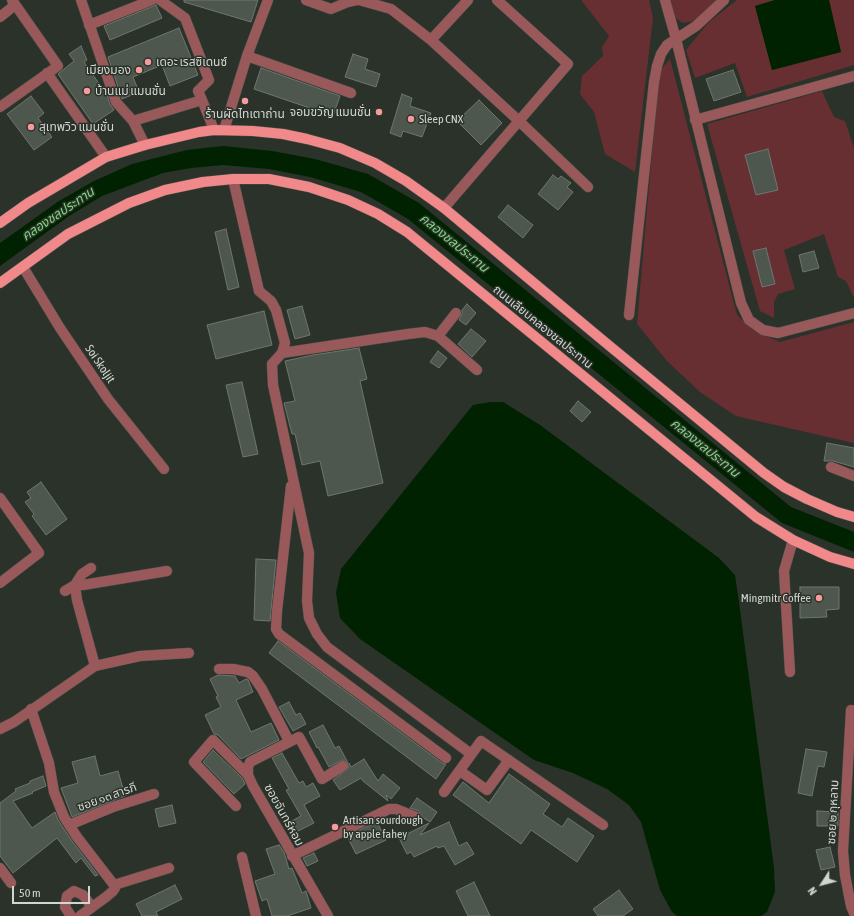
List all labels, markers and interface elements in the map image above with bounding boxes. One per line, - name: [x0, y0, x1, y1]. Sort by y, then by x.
- place label: เดอะ เรสซิเดนซ์: [156, 55, 227, 69]
- marker: เดอะ เรสซิเดนซ์: [143, 57, 153, 67]
- place label: เมียงมอง: [86, 63, 131, 77]
- marker: เมียงมอง: [134, 65, 144, 75]
- place label: บ้านแม่ แมนชั่น: [95, 84, 166, 98]
- marker: บ้านแม่ แมนชั่น: [82, 86, 92, 96]
- marker: ร้านผัดไทเตาถ่าน: [240, 96, 250, 106]
- place label: จอมขวัญ แมนชั่น: [290, 105, 371, 119]
- place label: ร้านผัดไทเตาถ่าน: [205, 107, 285, 121]
- marker: จอมขวัญ แมนชั่น: [374, 107, 384, 117]
- place label: Sleep CNX: [419, 112, 463, 126]
- marker: Sleep CNX: [406, 114, 416, 124]
- place label: สุเทพวิว แมนชั่น: [39, 120, 114, 134]
- marker: สุเทพวิว แมนชั่น: [26, 122, 36, 132]
- water label: คลองชลประทาน: [19, 184, 97, 244]
- water label: คลองชลประทาน: [416, 210, 492, 276]
- street label: ถนนเลียบคลองชลประทาน: [490, 282, 596, 372]
- street label: Soi Skoljit: [82, 342, 118, 386]
- water label: คลองชลประทาน: [667, 415, 743, 481]
- place label: Mingmitr Coffee: [741, 591, 811, 605]
- marker: Mingmitr Coffee: [814, 593, 824, 603]
- street label: ซอย ๒ กุหลาบ: [824, 779, 842, 845]
- street label: ซอย ๑๓ สารภี: [75, 780, 139, 814]
- street label: ซอยจันทร์หอม: [261, 781, 307, 849]
- place label: Artisan sourdough by apple fahey: [343, 813, 423, 841]
- marker: Artisan sourdough by apple fahey: [330, 822, 340, 832]
- north arrow: [802, 864, 842, 904]
- scale bar: [14, 878, 92, 904]
- text: N: [806, 885, 819, 897]
- text: 50 m: [19, 886, 41, 900]

